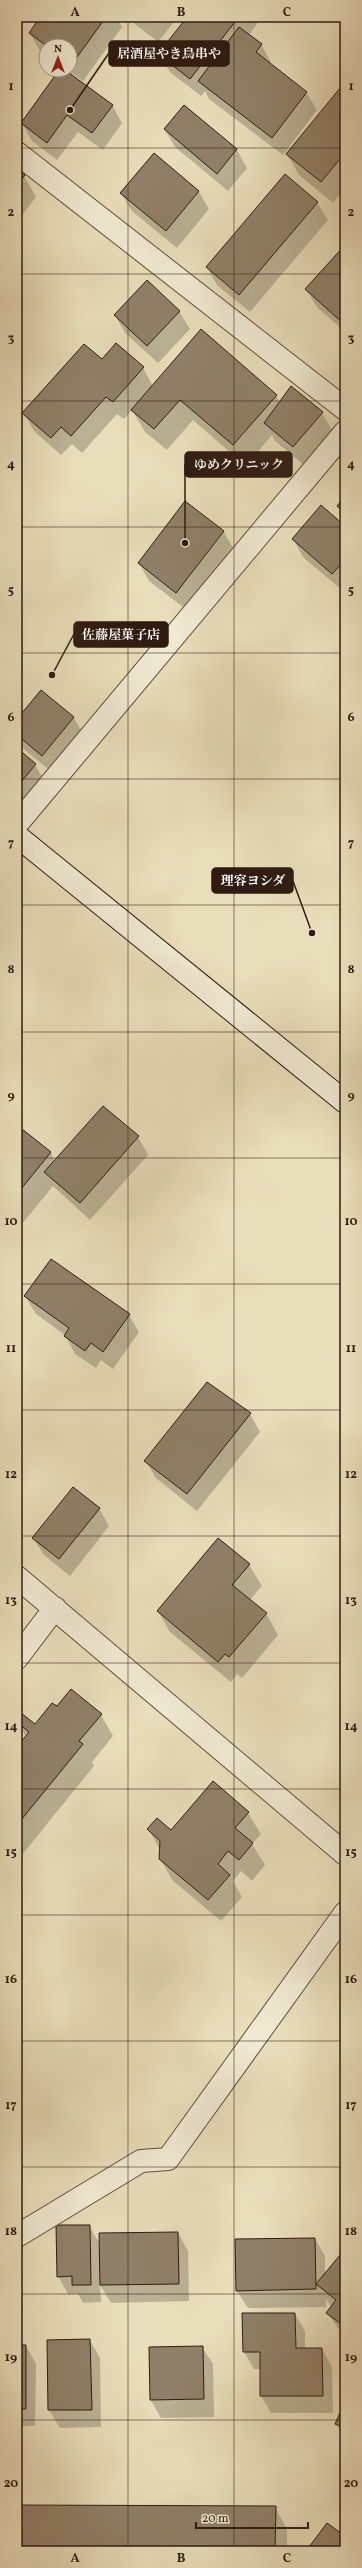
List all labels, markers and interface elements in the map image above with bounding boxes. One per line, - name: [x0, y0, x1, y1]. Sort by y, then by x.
- text: A: [70, 4, 80, 22]
- text: B: [177, 4, 186, 22]
- text: C: [283, 4, 291, 22]
- north arrow: [38, 38, 78, 78]
- callout: 居酒屋やき鳥串や: [109, 41, 229, 66]
- text: N: [54, 42, 62, 57]
- text: 居酒屋やき鳥串や: [117, 46, 221, 64]
- text: 1: [8, 78, 14, 96]
- text: 1: [348, 78, 354, 96]
- text: 2: [8, 204, 15, 222]
- text: 2: [348, 204, 355, 222]
- text: 3: [8, 330, 15, 348]
- text: 3: [348, 330, 355, 348]
- callout: ゆめクリニック: [185, 452, 292, 477]
- text: 4: [7, 456, 15, 474]
- text: 4: [347, 456, 355, 474]
- text: ゆめクリニック: [194, 457, 284, 475]
- text: 5: [8, 582, 14, 600]
- text: 5: [348, 582, 354, 600]
- callout: 佐藤屋菓子店: [74, 622, 168, 647]
- text: 佐藤屋菓子店: [82, 627, 160, 645]
- text: 6: [7, 709, 15, 727]
- text: 6: [347, 709, 355, 727]
- text: 7: [8, 835, 14, 853]
- text: 7: [348, 835, 354, 853]
- callout: 理容ヨシダ: [212, 868, 293, 893]
- text: 理容ヨシダ: [221, 873, 285, 891]
- text: 8: [7, 961, 15, 979]
- text: 8: [347, 961, 355, 979]
- text: 9: [7, 1087, 15, 1105]
- text: 9: [347, 1087, 355, 1105]
- text: 10: [4, 1213, 18, 1231]
- text: 10: [344, 1213, 358, 1231]
- text: 11: [6, 1340, 16, 1358]
- text: 11: [346, 1340, 356, 1358]
- text: 12: [5, 1466, 17, 1484]
- text: 12: [345, 1466, 357, 1484]
- text: 13: [5, 1592, 17, 1610]
- text: 13: [345, 1592, 357, 1610]
- text: 14: [4, 1718, 18, 1736]
- text: 14: [344, 1718, 358, 1736]
- text: 15: [5, 1844, 17, 1862]
- text: 15: [345, 1844, 357, 1862]
- text: 16: [5, 1971, 17, 1989]
- text: 16: [345, 1971, 357, 1989]
- text: 17: [5, 2097, 17, 2115]
- text: 17: [345, 2097, 357, 2115]
- text: 18: [5, 2223, 17, 2241]
- text: 18: [345, 2223, 357, 2241]
- text: 19: [5, 2349, 17, 2367]
- text: 19: [345, 2349, 357, 2367]
- text: 20: [4, 2475, 18, 2493]
- text: 20: [344, 2475, 358, 2493]
- scale bar: [196, 2504, 308, 2530]
- text: 20 m: [202, 2511, 229, 2527]
- text: A: [70, 2550, 80, 2568]
- text: B: [177, 2550, 186, 2568]
- text: C: [283, 2550, 291, 2568]

